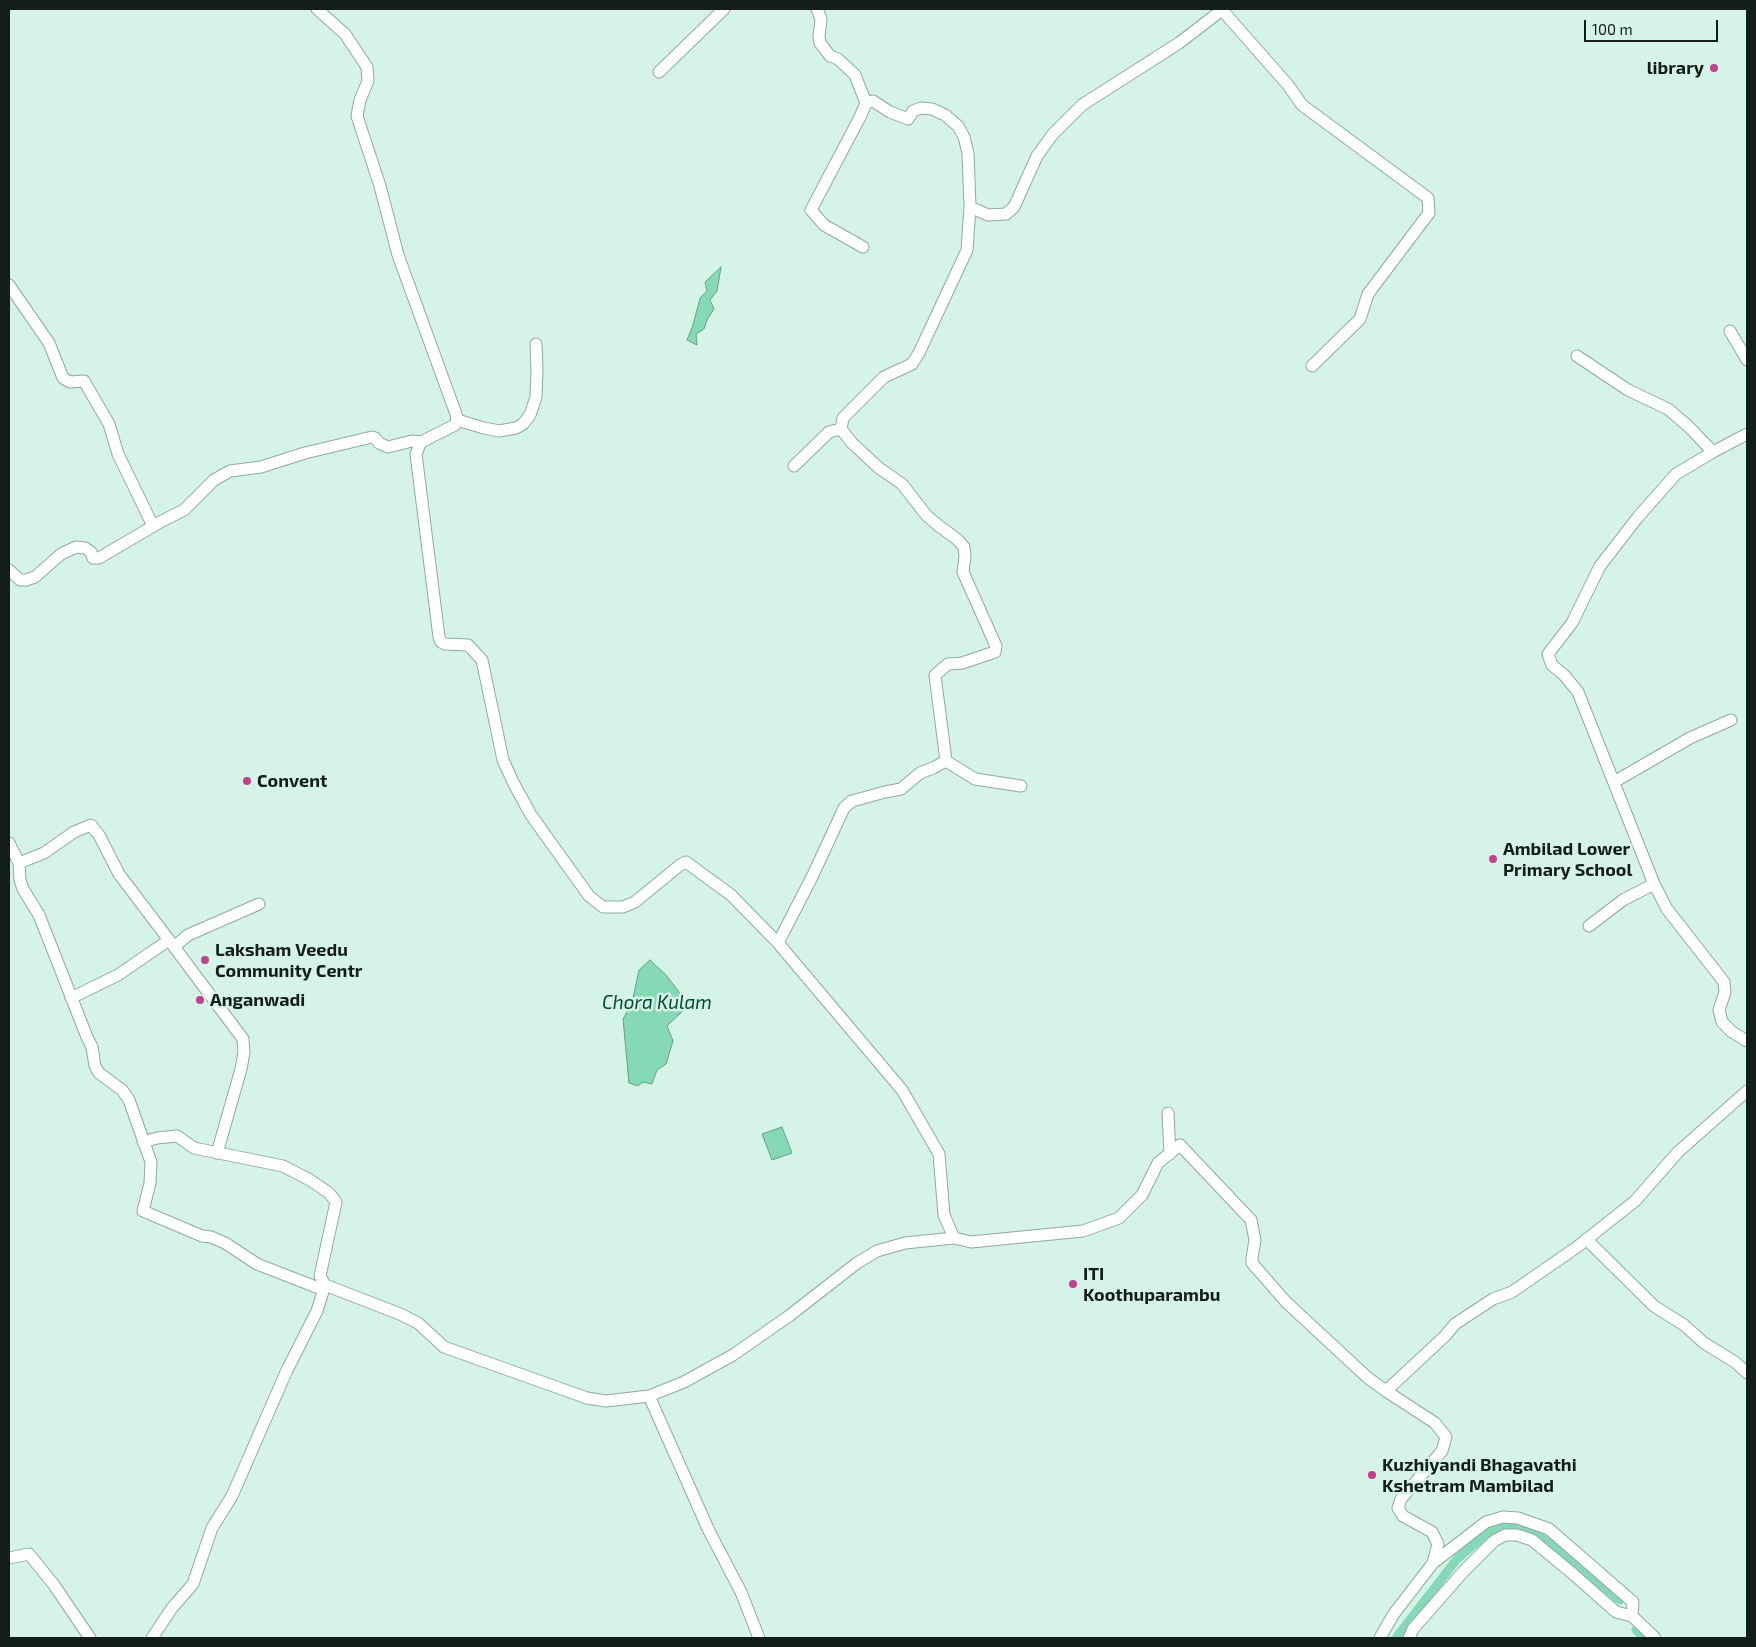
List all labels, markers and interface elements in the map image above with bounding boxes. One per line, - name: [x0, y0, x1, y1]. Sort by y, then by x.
- scale bar: [1586, 10, 1720, 42]
- text: 100 m: [1592, 20, 1633, 38]
- place label: library: [1647, 57, 1704, 79]
- marker: library: [1708, 62, 1720, 74]
- place label: Convent: [257, 770, 327, 792]
- marker: Convent: [241, 775, 253, 787]
- place label: Ambilad Lower Primary School: [1503, 838, 1632, 881]
- marker: Ambilad Lower Primary School: [1487, 853, 1499, 865]
- place label: Laksham Veedu Community Centr: [215, 939, 362, 982]
- marker: Laksham Veedu Community Centr: [199, 954, 211, 966]
- place label: Anganwadi: [210, 989, 305, 1011]
- water label: Chora Kulam: [602, 992, 712, 1014]
- marker: Anganwadi: [194, 994, 206, 1006]
- place label: ITI Koothuparambu: [1083, 1263, 1220, 1306]
- marker: ITI Koothuparambu: [1067, 1278, 1079, 1290]
- place label: Kuzhiyandi Bhagavathi Kshetram Mambilad: [1382, 1454, 1577, 1496]
- marker: Kuzhiyandi Bhagavathi Kshetram Mambilad: [1366, 1469, 1378, 1481]

